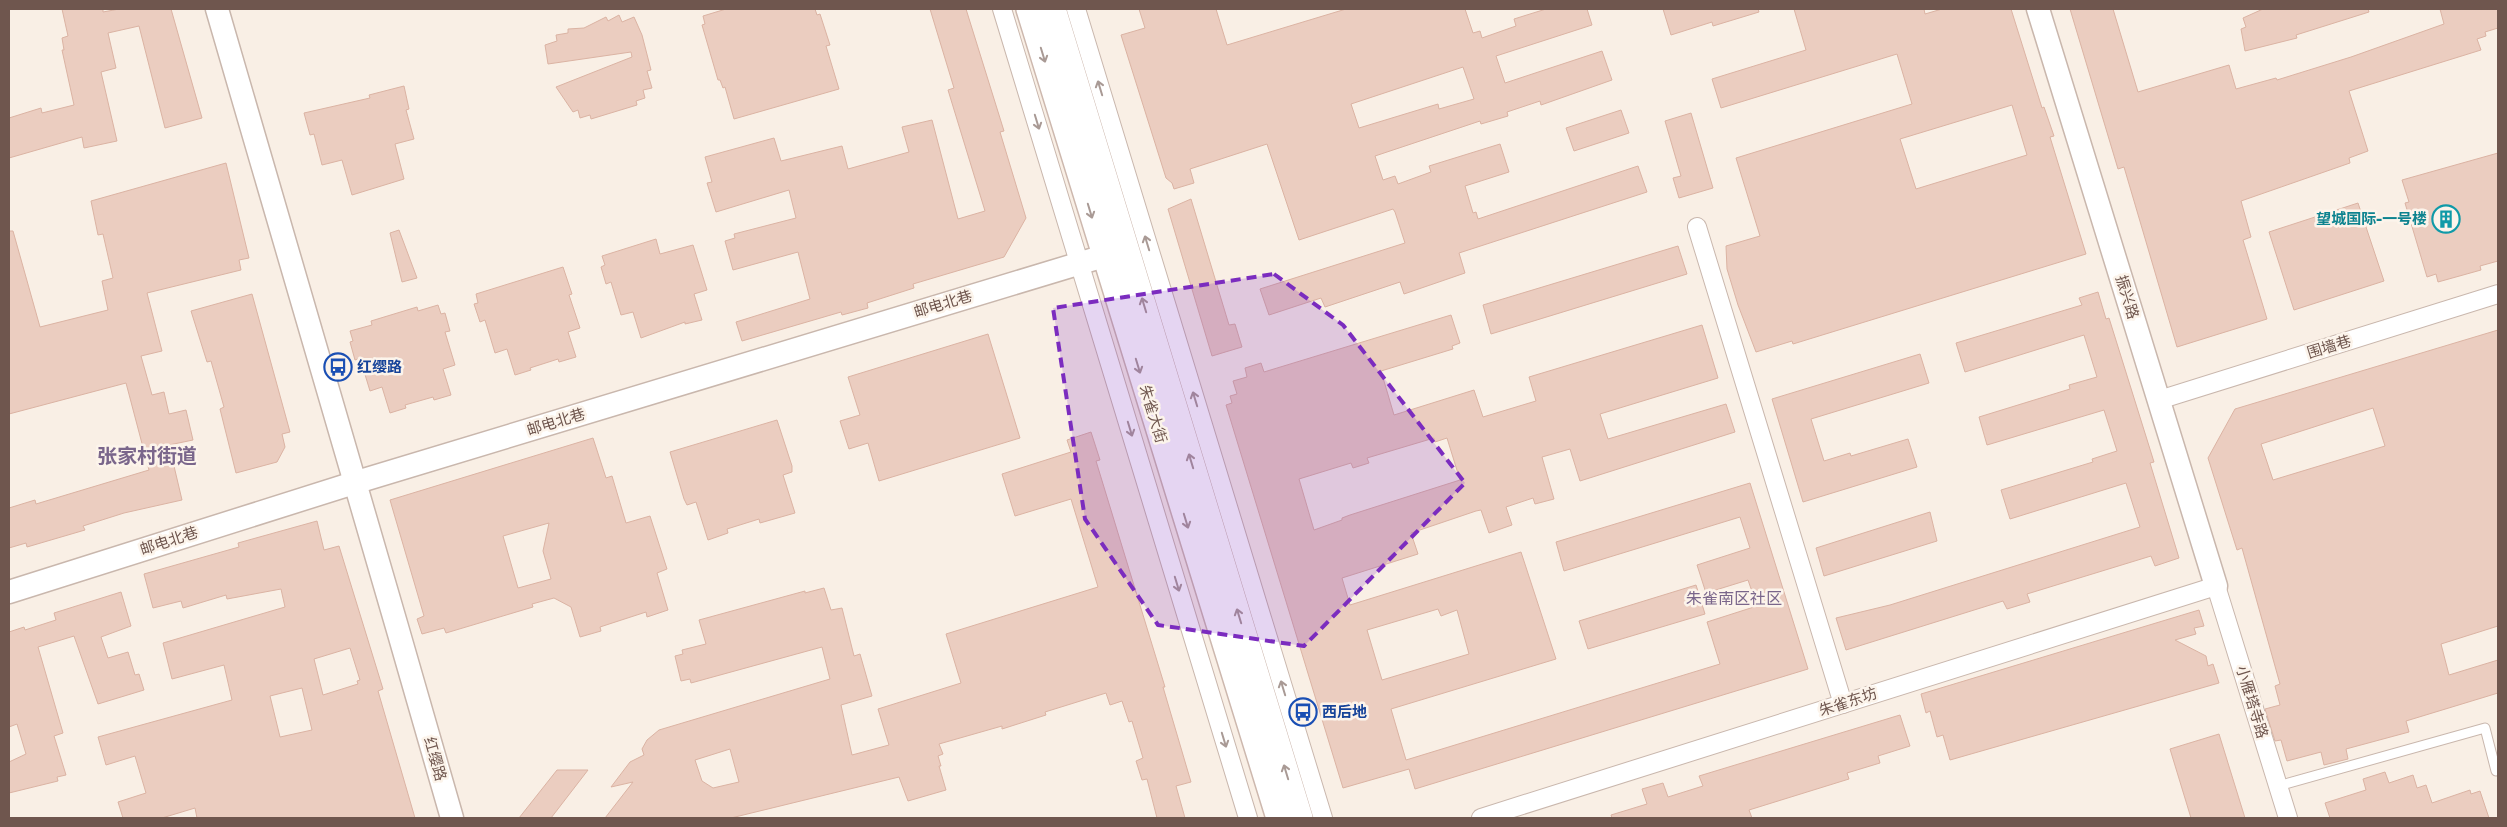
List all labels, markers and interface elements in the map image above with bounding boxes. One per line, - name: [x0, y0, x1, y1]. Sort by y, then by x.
- one-way arrow: [1038, 47, 1048, 63]
- one-way arrow: [1095, 80, 1105, 96]
- one-way arrow: [1032, 114, 1042, 130]
- one-way arrow: [1086, 202, 1096, 218]
- building icon: 望城国际-一号楼: [2431, 204, 2461, 234]
- place label: 望城国际-一号楼: [2316, 209, 2427, 227]
- one-way arrow: [1142, 235, 1152, 251]
- street label: 振兴路: [2113, 273, 2143, 321]
- street label: 邮电北巷: [911, 286, 974, 320]
- one-way arrow: [1138, 298, 1148, 314]
- street label: 围墙巷: [2305, 331, 2353, 361]
- bus stop icon: 红缨路: [323, 352, 353, 382]
- place label: 红缨路: [357, 357, 402, 375]
- one-way arrow: [1134, 358, 1144, 374]
- street label: 朱雀大街: [1137, 382, 1171, 445]
- one-way arrow: [1189, 391, 1199, 407]
- street label: 邮电北巷: [524, 404, 587, 438]
- one-way arrow: [1125, 420, 1135, 436]
- district label: 张家村街道: [97, 443, 197, 467]
- one-way arrow: [1186, 453, 1196, 469]
- one-way arrow: [1182, 513, 1192, 529]
- street label: 邮电北巷: [137, 522, 200, 558]
- one-way arrow: [1172, 576, 1182, 592]
- district label: 朱雀南区社区: [1686, 588, 1782, 608]
- one-way arrow: [1233, 609, 1243, 625]
- street label: 小雁塔寺路: [2233, 663, 2273, 740]
- one-way arrow: [1277, 680, 1287, 696]
- street label: 朱雀东坊: [1816, 683, 1879, 719]
- bus stop icon: 西后地: [1288, 697, 1318, 727]
- place label: 西后地: [1322, 702, 1367, 720]
- one-way arrow: [1219, 731, 1229, 747]
- street label: 红缨路: [421, 735, 451, 783]
- one-way arrow: [1281, 764, 1290, 780]

